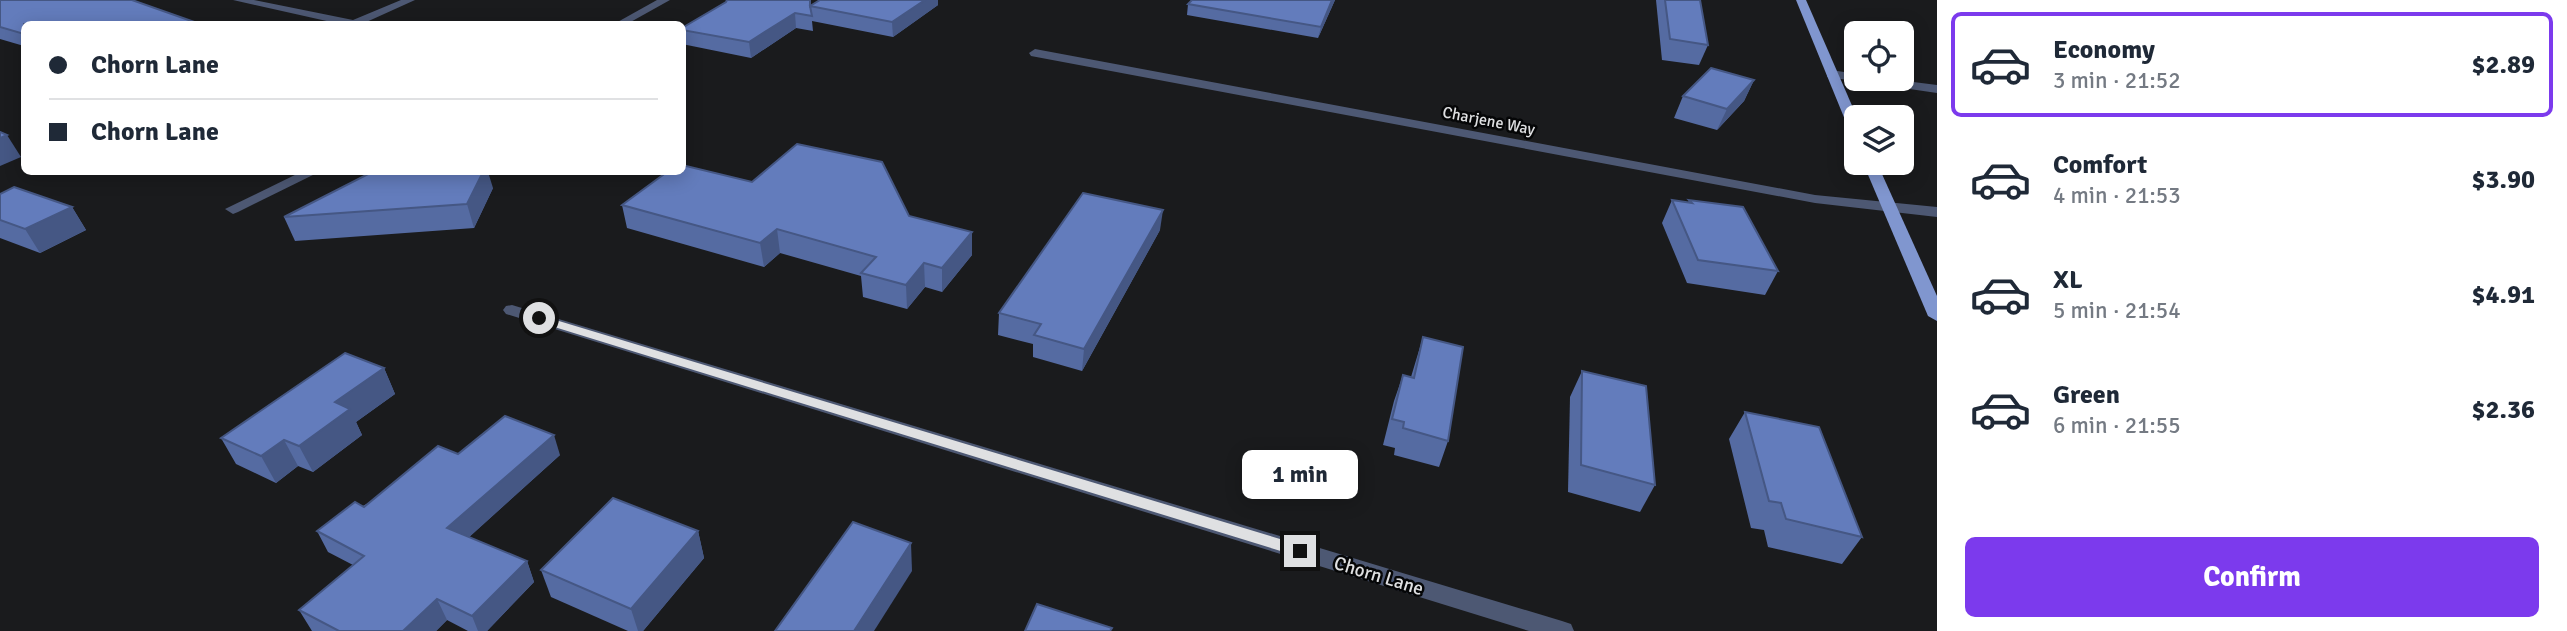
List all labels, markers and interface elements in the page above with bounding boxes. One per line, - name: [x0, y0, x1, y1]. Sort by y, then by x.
- map controls: [1844, 21, 1914, 175]
- button: locate: [1844, 21, 1914, 91]
- icon: car: [1969, 33, 2032, 96]
- text: Economy: [2053, 34, 2155, 66]
- text: Chorn Lane: [91, 49, 219, 81]
- text: $2.89: [2471, 49, 2535, 81]
- text: 3 min · 21:52: [2053, 66, 2181, 95]
- street label: Charjene Way: [1441, 102, 1537, 140]
- button: layers: [1844, 105, 1914, 175]
- text: Chorn Lane: [91, 116, 219, 148]
- icon: car: [1969, 148, 2032, 211]
- text: Comfort: [2053, 149, 2147, 181]
- text: $3.90: [2471, 164, 2535, 196]
- text: 4 min · 21:53: [2053, 181, 2181, 210]
- icon: car: [1969, 263, 2032, 326]
- text: XL: [2053, 264, 2083, 296]
- text: $4.91: [2471, 279, 2535, 311]
- text: 5 min · 21:54: [2053, 296, 2181, 325]
- route start: [523, 302, 555, 334]
- icon: car: [1969, 378, 2032, 441]
- text: Green: [2053, 379, 2120, 411]
- text: $2.36: [2471, 394, 2535, 426]
- text: 6 min · 21:55: [2053, 411, 2181, 440]
- callout: 1 min: [1242, 449, 1358, 498]
- text: 1 min: [1272, 460, 1328, 489]
- route end: [1284, 535, 1316, 567]
- button: Confirm: [1965, 537, 2539, 617]
- street label: Chorn Lane: [1331, 551, 1426, 601]

